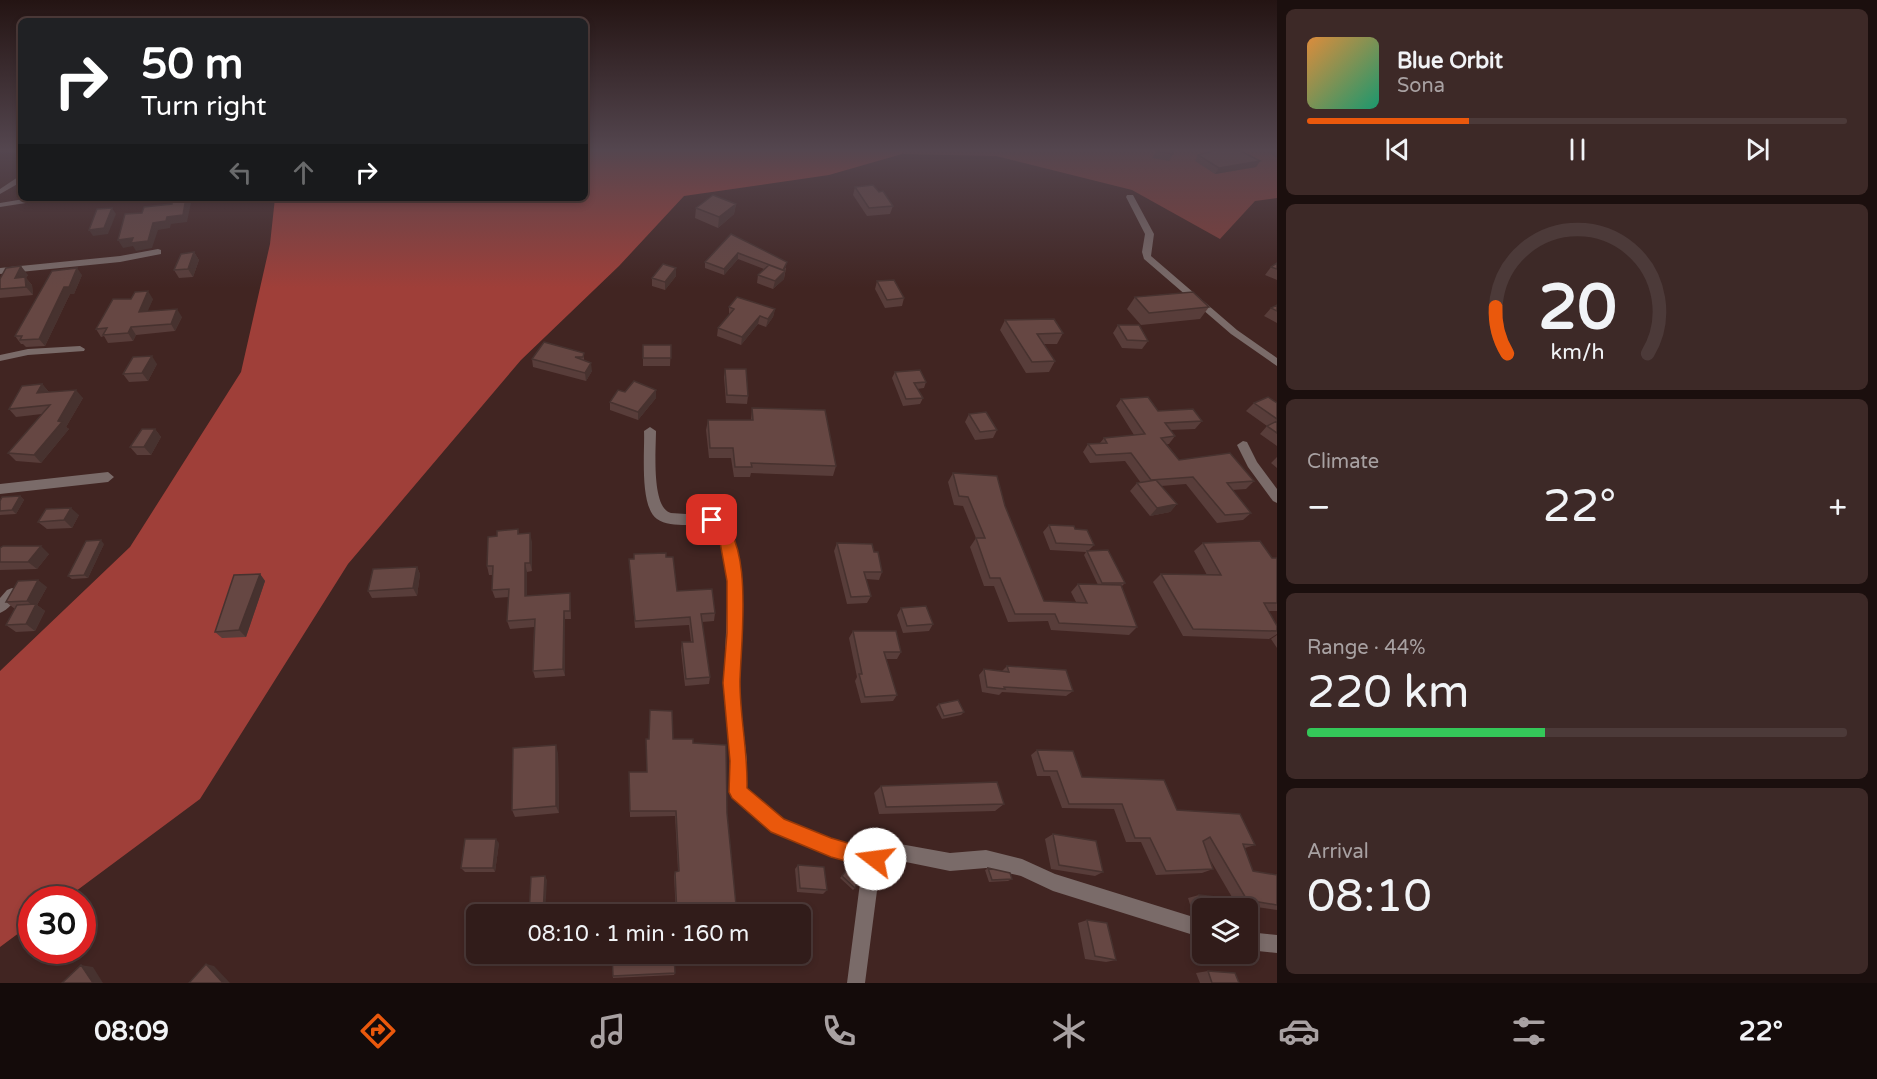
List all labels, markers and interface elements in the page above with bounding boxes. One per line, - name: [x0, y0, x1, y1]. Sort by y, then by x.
- text: 50 m: [141, 39, 243, 90]
- icon: right: [42, 42, 120, 120]
- text: Blue Orbit: [1397, 48, 1503, 74]
- text: Sona: [1397, 74, 1445, 98]
- text: Turn right: [141, 90, 267, 123]
- icon: previous: [1381, 133, 1414, 166]
- icon: pause: [1561, 133, 1594, 166]
- icon: next: [1741, 133, 1774, 166]
- icon: left: [224, 156, 257, 189]
- icon: ahead: [287, 156, 320, 189]
- icon: right: [350, 156, 383, 189]
- text: 20: [1538, 271, 1616, 346]
- text: km/h: [1550, 339, 1604, 365]
- text: Climate: [1307, 450, 1379, 474]
- text: 22°: [1543, 480, 1616, 534]
- text: −: [1307, 488, 1331, 527]
- text: +: [1828, 488, 1847, 527]
- pin: [686, 494, 737, 545]
- icon: arrive: [695, 503, 728, 536]
- text: Range · 44%: [1307, 636, 1426, 660]
- text: 220 km: [1307, 666, 1469, 720]
- position arrow: [843, 827, 907, 891]
- text: Arrival: [1307, 840, 1369, 864]
- text: 08:10: [1307, 870, 1432, 924]
- speed limit sign: 30: [18, 886, 96, 964]
- map controls: [1192, 898, 1258, 964]
- button: layers: [1192, 898, 1258, 964]
- text: 08:10 · 1 min · 160 m: [528, 921, 749, 947]
- icon: directions: [357, 1010, 399, 1052]
- icon: music: [587, 1010, 629, 1052]
- icon: phone: [818, 1010, 860, 1052]
- icon: climate: [1048, 1010, 1090, 1052]
- icon: car: [1278, 1010, 1320, 1052]
- icon: filters: [1508, 1010, 1550, 1052]
- text: 08:09: [94, 1015, 169, 1048]
- text: 22°: [1739, 1015, 1783, 1048]

